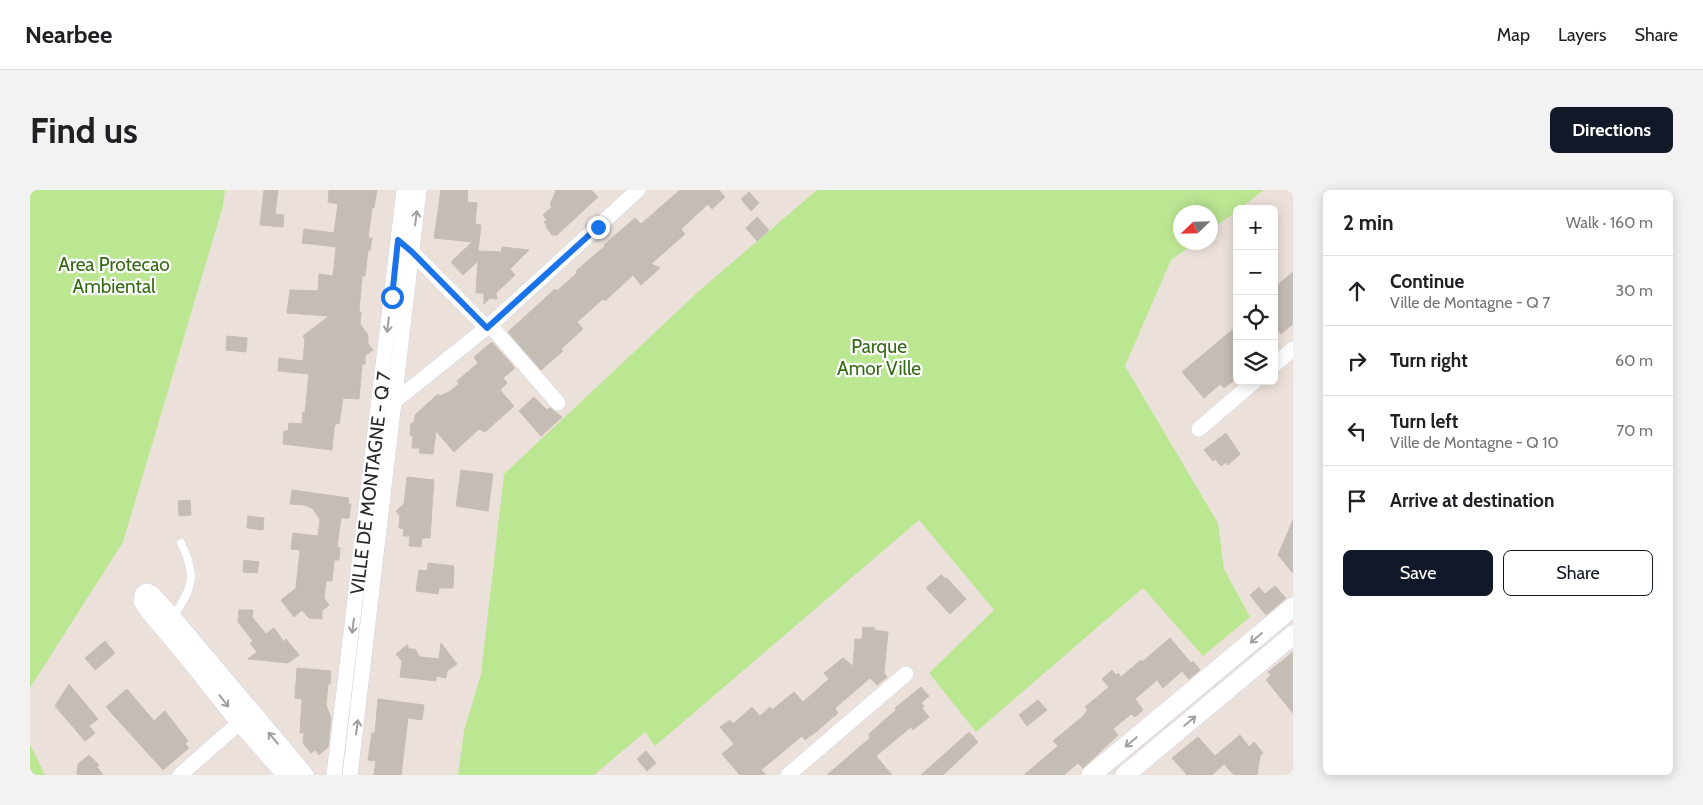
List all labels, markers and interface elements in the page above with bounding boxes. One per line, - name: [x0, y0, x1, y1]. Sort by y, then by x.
- text: Nearbee: [25, 20, 112, 49]
- text: Map: [1497, 24, 1530, 46]
- text: Layers: [1558, 24, 1607, 46]
- text: Share: [1635, 24, 1678, 46]
- button: Directions: [1550, 107, 1673, 153]
- text: Find us: [30, 109, 138, 152]
- north arrow: [1173, 205, 1218, 250]
- map controls: [1233, 205, 1278, 385]
- button: +: [1233, 205, 1278, 250]
- one-way arrow: [411, 210, 421, 226]
- text: 2 min: [1343, 210, 1394, 235]
- text: Walk · 160 m: [1566, 213, 1653, 232]
- route end: [587, 216, 610, 239]
- button: −: [1233, 250, 1278, 295]
- park label: Area Protecao Ambiental: [58, 253, 170, 298]
- text: Continue: [1390, 270, 1464, 293]
- icon: ahead: [1343, 277, 1371, 305]
- text: 30 m: [1616, 281, 1653, 300]
- route start: [381, 286, 404, 309]
- text: Ville de Montagne - Q 7: [1390, 293, 1550, 312]
- button: locate: [1233, 295, 1278, 340]
- one-way arrow: [383, 317, 393, 333]
- park label: Parque Amor Ville: [837, 335, 921, 380]
- button: layers: [1233, 340, 1278, 385]
- icon: right: [1343, 347, 1371, 375]
- text: Turn right: [1390, 349, 1468, 372]
- text: 60 m: [1615, 351, 1653, 370]
- street label: VILLE DE MONTAGNE - Q 7: [345, 370, 396, 596]
- text: Turn left: [1390, 410, 1458, 433]
- icon: left: [1343, 417, 1371, 445]
- text: 70 m: [1616, 421, 1653, 440]
- text: Ville de Montagne - Q 10: [1390, 433, 1559, 452]
- icon: arrive: [1343, 487, 1371, 515]
- text: Arrive at destination: [1390, 489, 1554, 512]
- button: Save: [1343, 550, 1493, 596]
- button: Share: [1503, 550, 1653, 596]
- one-way arrow: [348, 617, 358, 633]
- one-way arrow: [1249, 632, 1262, 643]
- one-way arrow: [218, 694, 229, 707]
- one-way arrow: [1183, 716, 1196, 727]
- one-way arrow: [352, 719, 362, 735]
- one-way arrow: [267, 731, 278, 744]
- one-way arrow: [1124, 736, 1137, 747]

